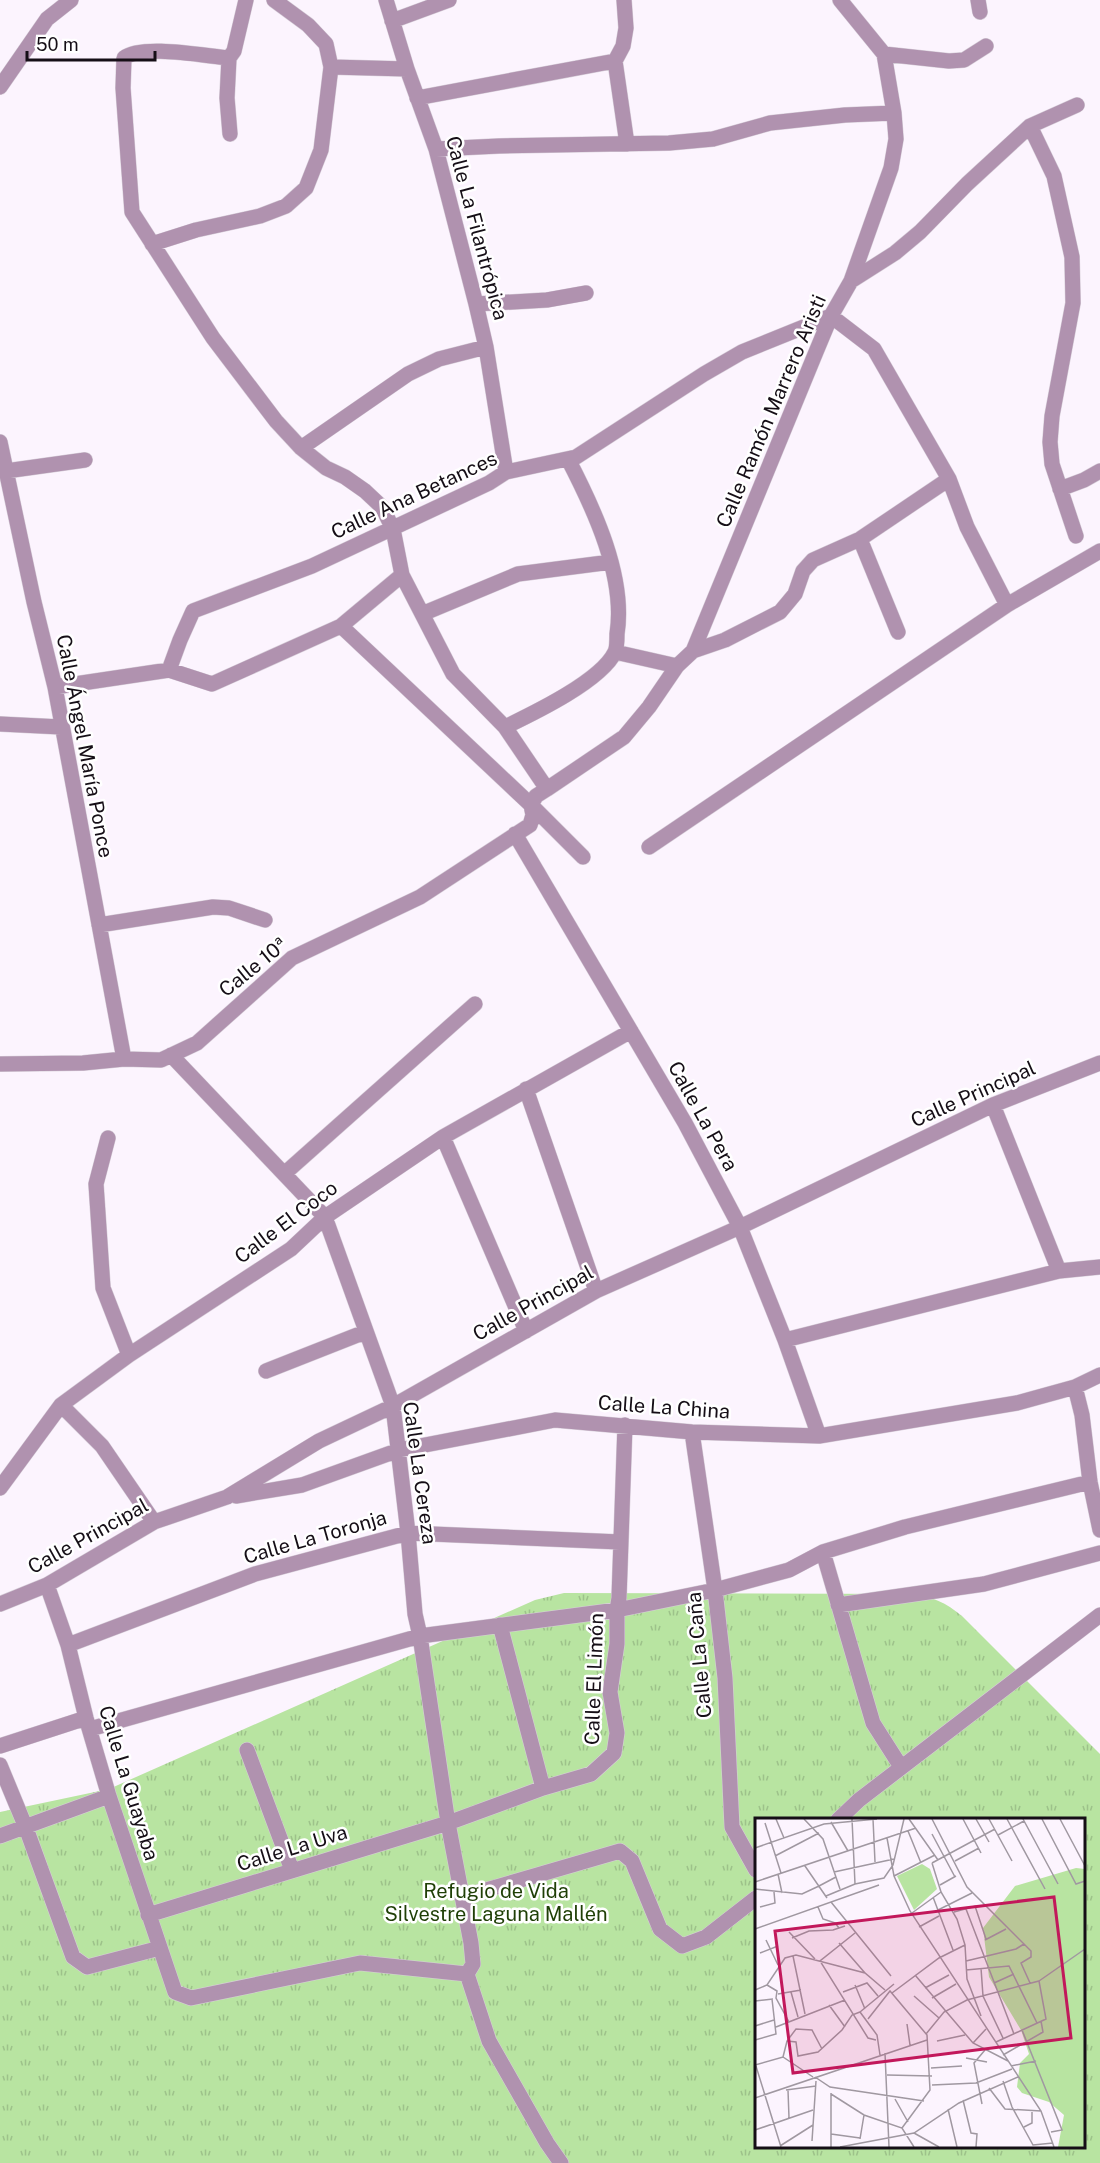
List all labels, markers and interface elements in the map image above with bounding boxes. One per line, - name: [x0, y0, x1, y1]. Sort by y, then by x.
- scale bar: [27, 24, 154, 62]
- text: 50 m: [36, 34, 79, 55]
- street label: Calle La Filantrópica: [441, 133, 513, 323]
- street label: Calle Ramón Marrero Aristi: [711, 291, 831, 531]
- street label: Calle Ana Betances: [327, 446, 501, 544]
- street label: Calle Ángel María Ponce: [52, 632, 119, 860]
- street label: Calle 10ª: [214, 932, 292, 1002]
- street label: Calle Principal: [907, 1056, 1039, 1132]
- street label: Calle La Pera: [663, 1057, 743, 1175]
- street label: Calle El Coco: [230, 1176, 342, 1268]
- street label: Calle Principal: [469, 1260, 597, 1346]
- street label: Calle La China: [597, 1390, 731, 1424]
- street label: Calle La Cereza: [398, 1400, 442, 1546]
- street label: Calle Principal: [24, 1493, 152, 1579]
- street label: Calle La Toronja: [241, 1505, 389, 1569]
- street label: Calle La Caña: [682, 1591, 716, 1719]
- street label: Calle El Limón: [580, 1613, 608, 1745]
- street label: Calle La Guayaba: [94, 1703, 164, 1863]
- inset map: [755, 1818, 1085, 2148]
- street label: Calle La Uva: [234, 1820, 350, 1876]
- park label: Refugio de Vida Silvestre Laguna Mallén: [384, 1879, 608, 1926]

